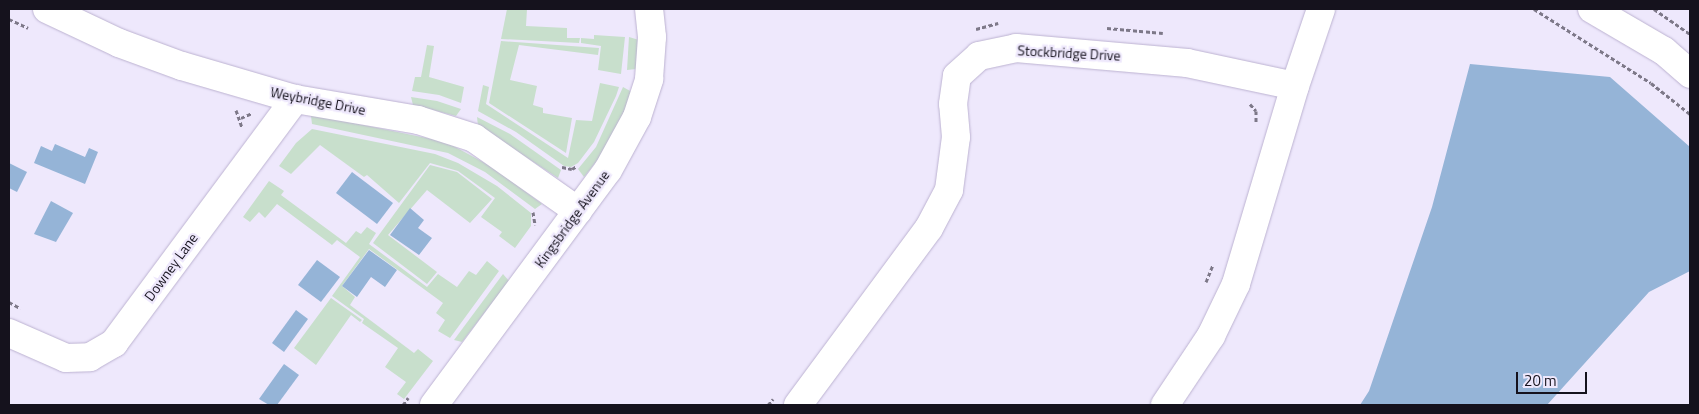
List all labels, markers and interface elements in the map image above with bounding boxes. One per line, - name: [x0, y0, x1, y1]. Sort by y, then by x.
- street label: Stockbridge Drive: [1017, 42, 1121, 64]
- street label: Weybridge Drive: [269, 84, 367, 118]
- street label: Kingsbridge Avenue: [531, 167, 613, 271]
- street label: Downey Lane: [141, 230, 201, 304]
- scale bar: [1519, 362, 1590, 394]
- text: 20 m: [1524, 369, 1557, 392]

